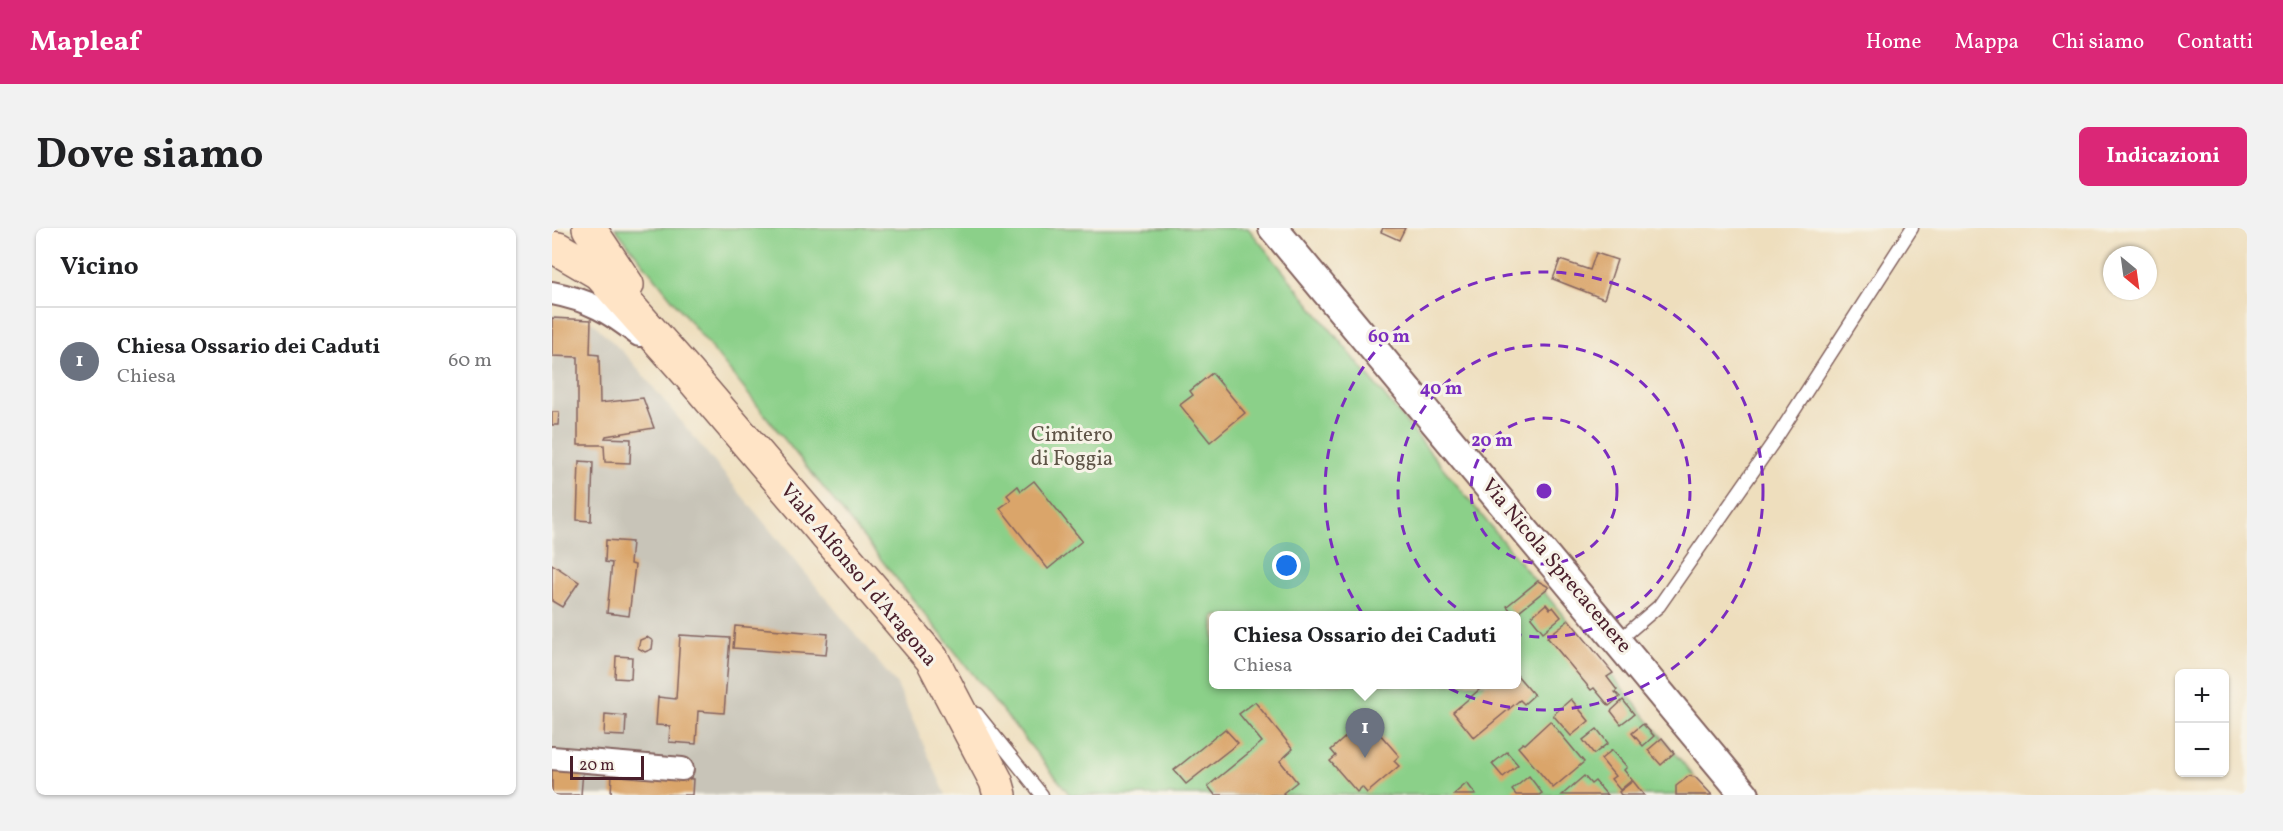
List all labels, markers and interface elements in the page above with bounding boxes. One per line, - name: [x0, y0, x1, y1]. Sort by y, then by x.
- text: Mapleaf: [30, 23, 140, 62]
- text: Home: [1866, 28, 1921, 57]
- text: Mappa: [1954, 28, 2019, 57]
- text: Chi siamo: [2052, 28, 2144, 57]
- text: Contatti: [2177, 28, 2253, 57]
- text: Dove siamo: [36, 127, 264, 186]
- button: Indicazioni: [2079, 127, 2247, 186]
- north arrow: [2103, 246, 2157, 300]
- text: Vicino: [60, 249, 139, 285]
- text: 60 m: [1368, 325, 1410, 350]
- text: Chiesa Ossario dei Caduti: [117, 332, 380, 363]
- text: 1: [75, 347, 84, 375]
- text: 60 m: [448, 347, 492, 375]
- text: Chiesa: [117, 363, 176, 391]
- text: 40 m: [1420, 377, 1462, 402]
- park label: Cimitero di Foggia: [1031, 421, 1113, 474]
- text: 20 m: [1471, 429, 1513, 454]
- street label: Via Nicola Sprecacenere: [1474, 472, 1638, 660]
- street label: Viale Alfonso I d'Aragona: [773, 477, 943, 673]
- centre of rings: [1534, 481, 1554, 501]
- your location: [1272, 551, 1301, 580]
- popup: [1209, 611, 1521, 689]
- text: Chiesa Ossario dei Caduti: [1233, 621, 1497, 652]
- text: Chiesa: [1233, 652, 1292, 680]
- map controls: [2175, 669, 2229, 777]
- button: +: [2175, 669, 2229, 723]
- pin: 1: [1346, 708, 1384, 758]
- button: −: [2175, 723, 2229, 777]
- scale bar: [570, 753, 644, 780]
- text: 20 m: [579, 755, 614, 777]

